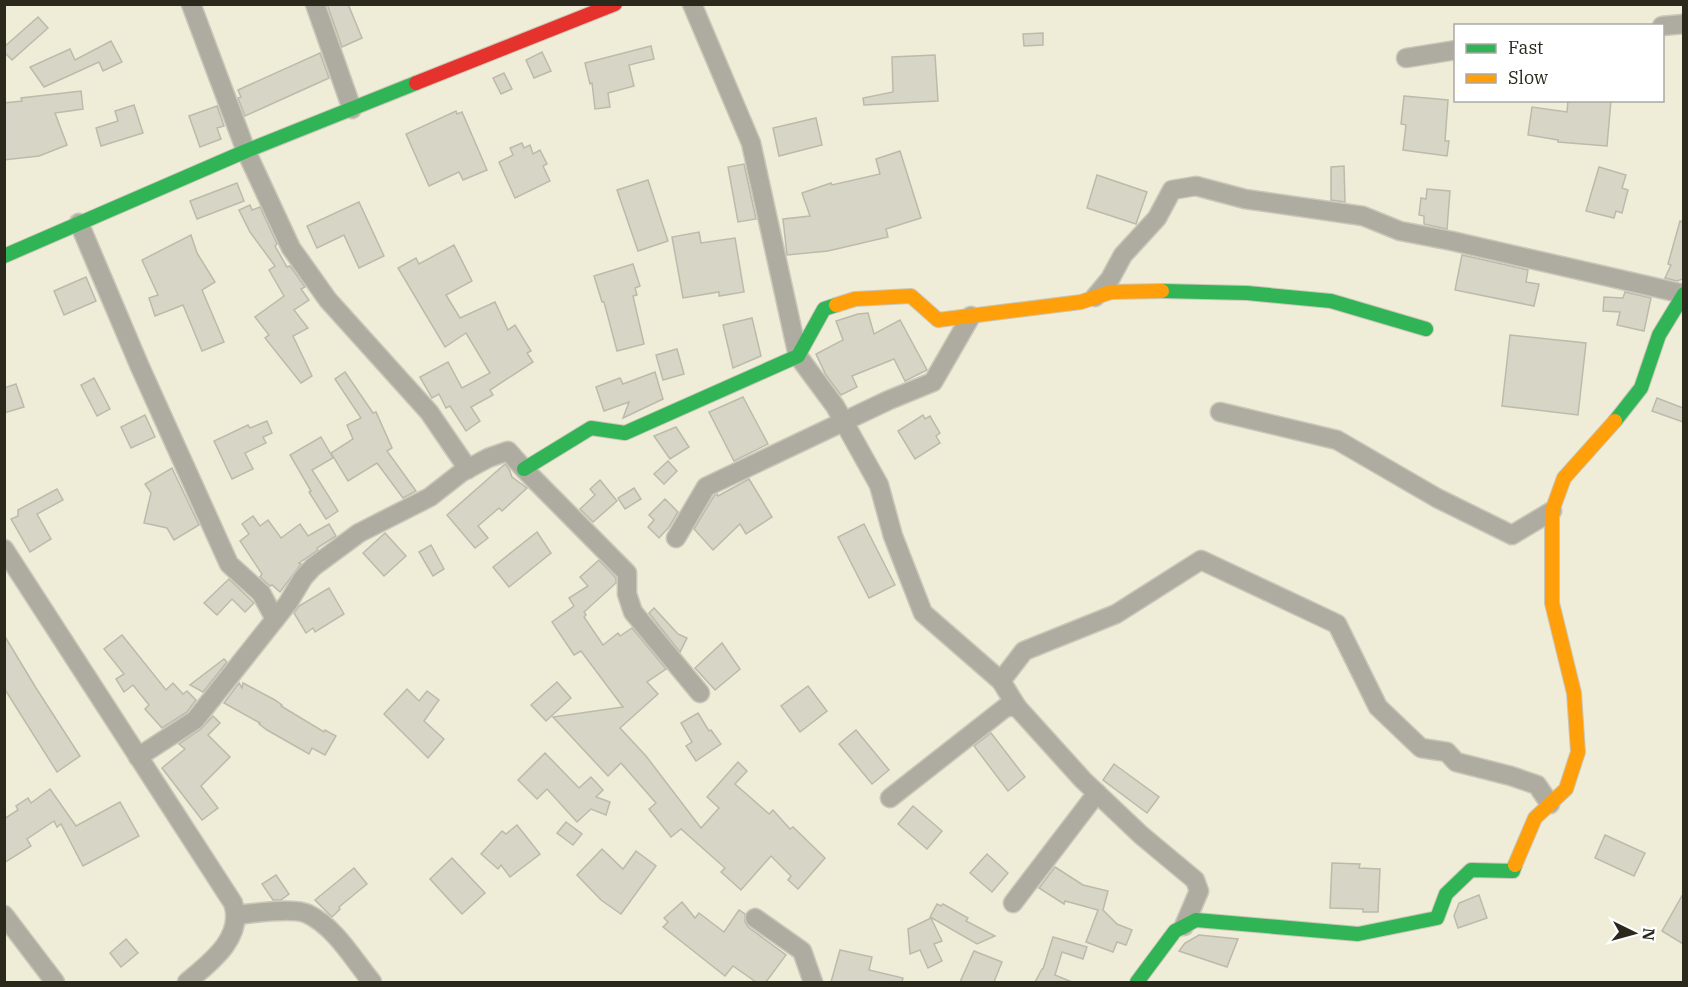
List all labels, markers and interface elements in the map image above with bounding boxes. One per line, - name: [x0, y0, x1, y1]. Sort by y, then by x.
- legend: [1454, 24, 1664, 102]
- text: Fast: [1508, 36, 1543, 59]
- text: Slow: [1508, 66, 1548, 89]
- north arrow: [1604, 903, 1664, 963]
- text: N: [1638, 927, 1659, 941]

